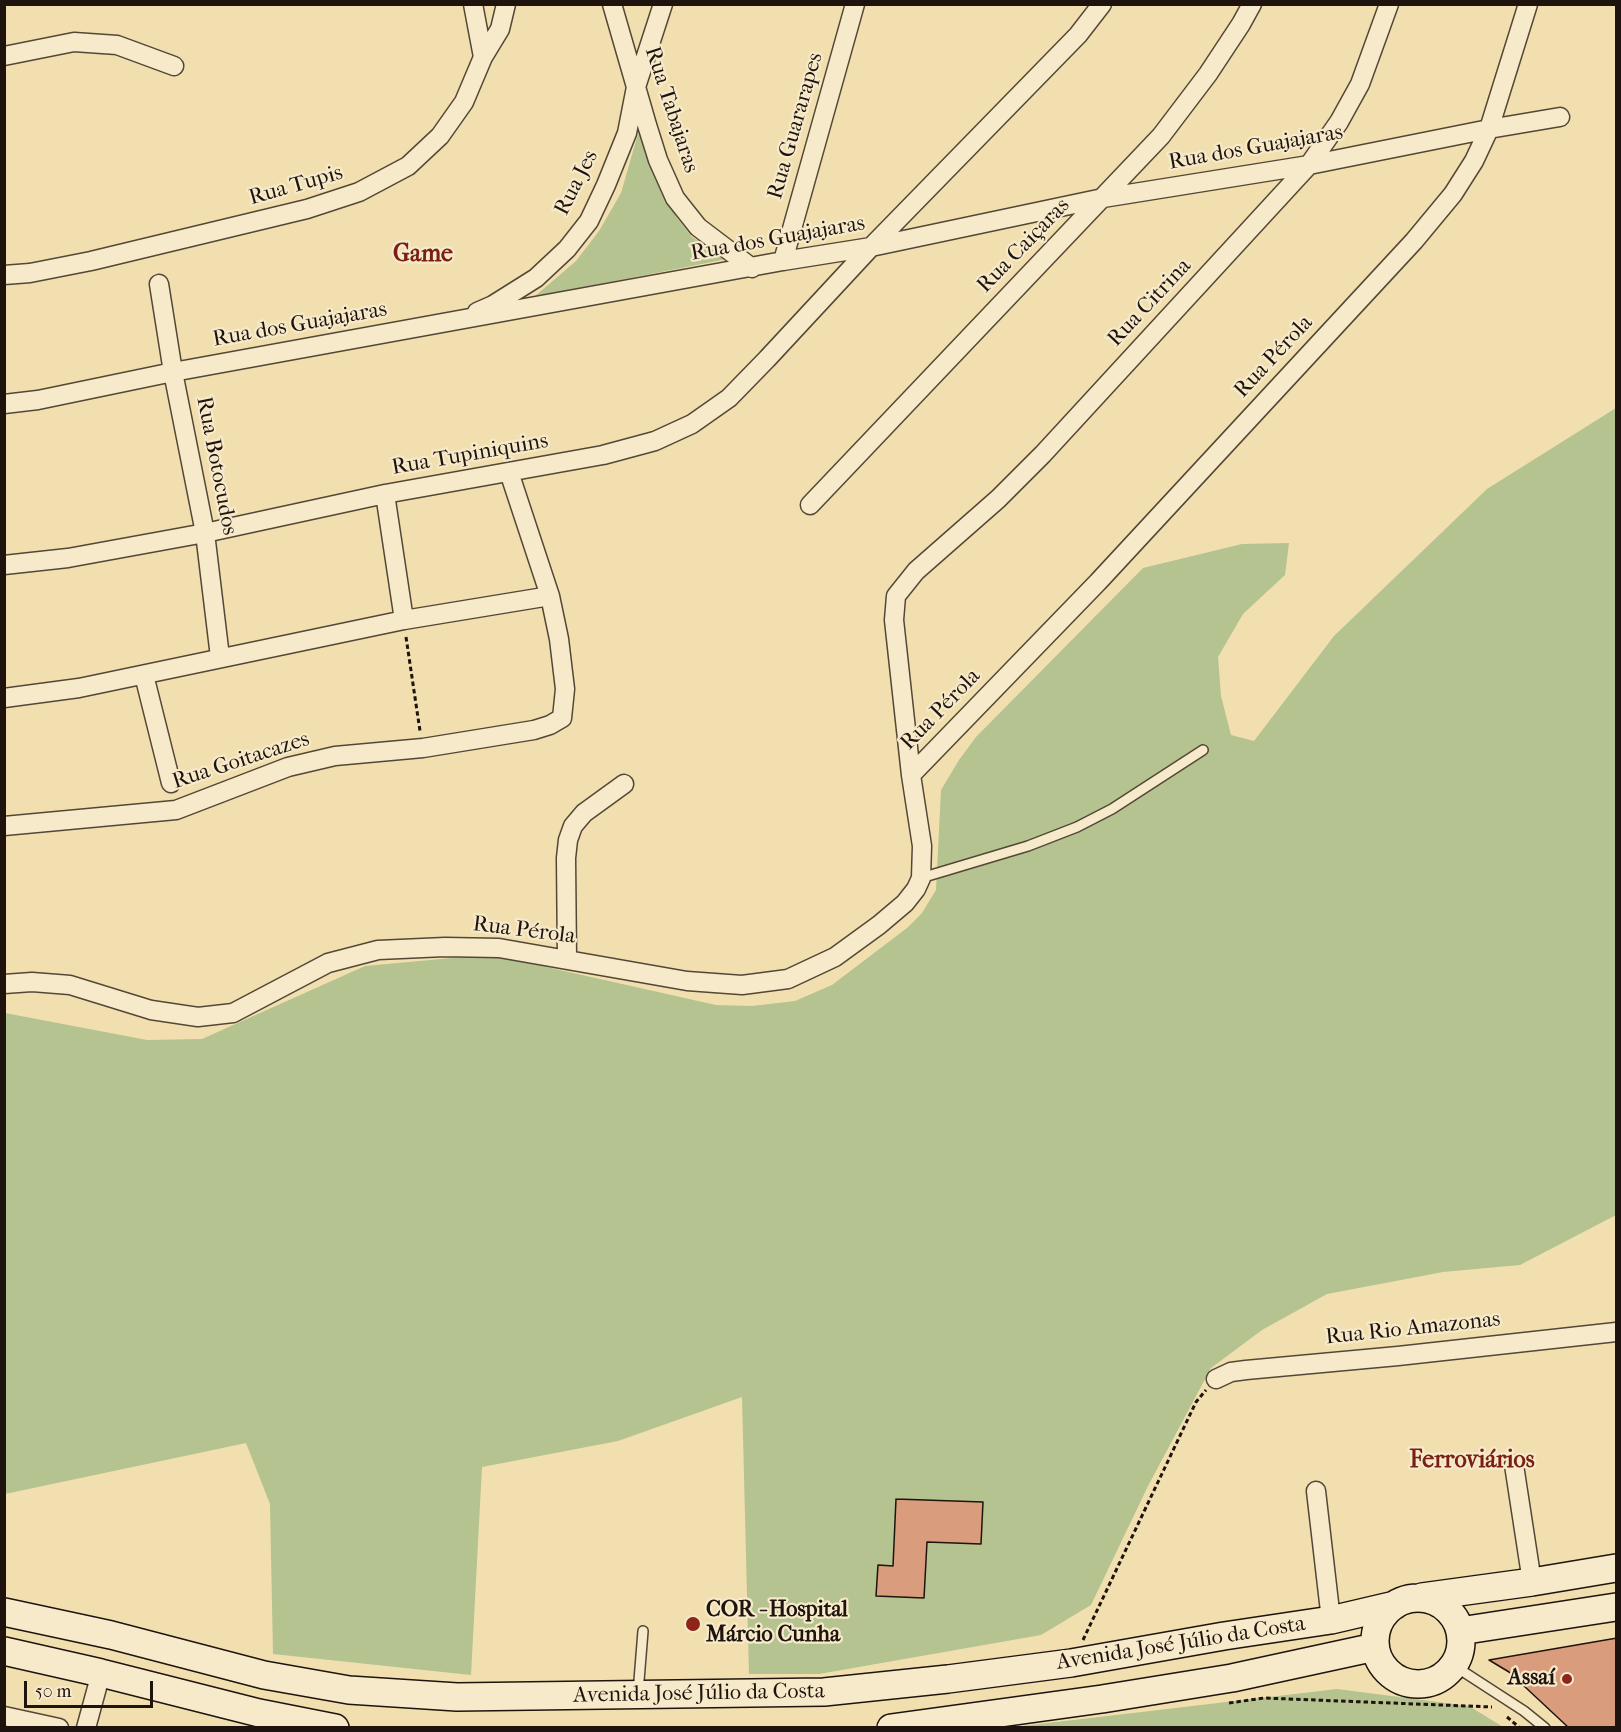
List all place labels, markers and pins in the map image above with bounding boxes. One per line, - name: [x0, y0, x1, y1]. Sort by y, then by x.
- place label: COR - Hospital Márcio Cunha: [706, 1598, 848, 1650]
- marker: COR - Hospital Márcio Cunha: [684, 1615, 702, 1633]
- place label: Assaí: [1508, 1666, 1555, 1692]
- marker: Assaí: [1560, 1672, 1574, 1686]

